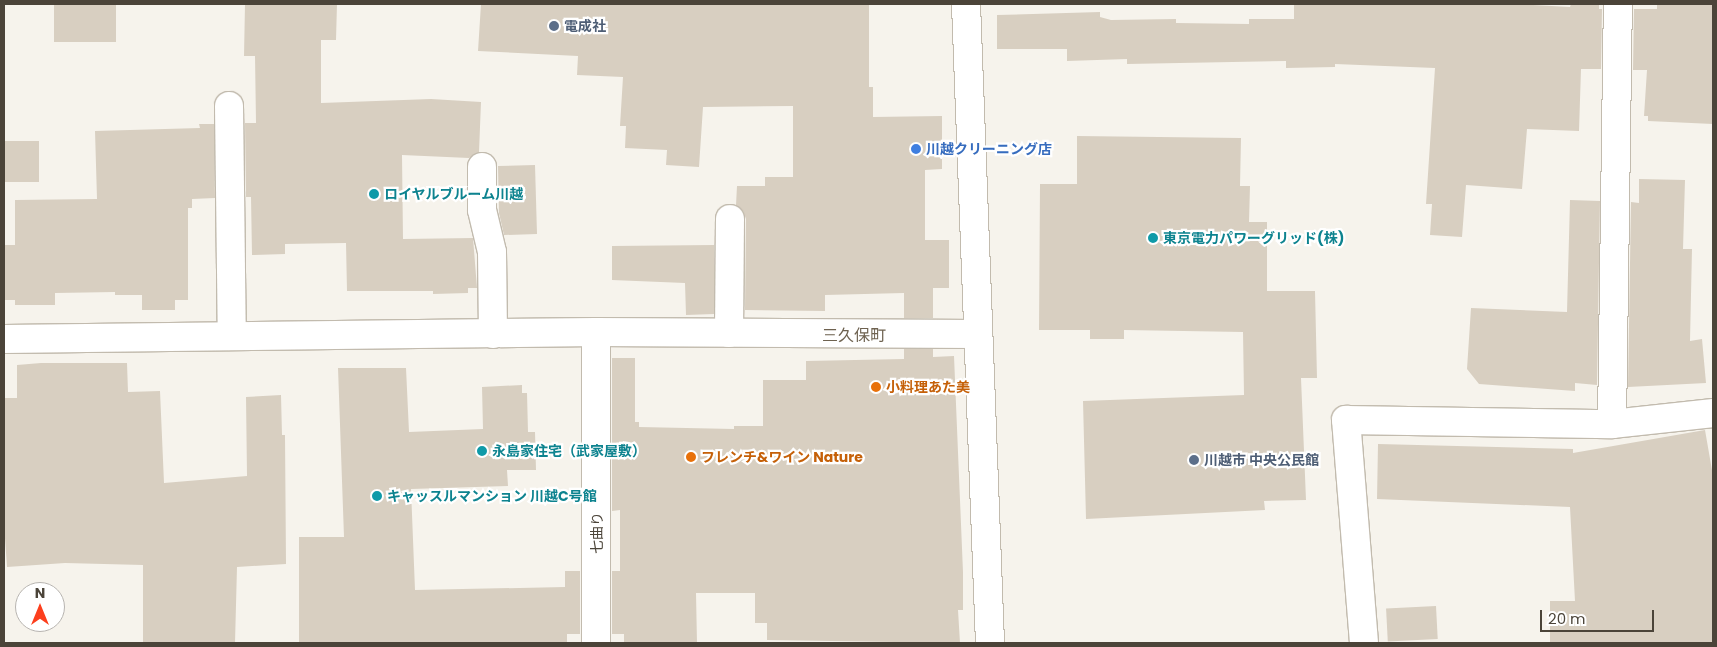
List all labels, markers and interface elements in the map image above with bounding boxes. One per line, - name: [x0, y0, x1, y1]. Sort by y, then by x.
- place label: 電成社: [564, 18, 606, 34]
- marker: 電成社: [548, 20, 560, 32]
- place label: 川越クリーニング店: [926, 141, 1052, 157]
- marker: 川越クリーニング店: [910, 143, 922, 155]
- place label: ロイヤルブルーム川越: [384, 186, 524, 202]
- marker: ロイヤルブルーム川越: [368, 188, 380, 200]
- place label: 東京電力パワーグリッド(株): [1163, 230, 1344, 246]
- marker: 東京電力パワーグリッド(株): [1147, 232, 1159, 244]
- district label: 三久保町: [822, 326, 886, 346]
- place label: 小料理あた美: [886, 379, 970, 395]
- marker: 小料理あた美: [870, 381, 882, 393]
- place label: 永島家住宅（武家屋敷）: [492, 443, 646, 459]
- marker: 永島家住宅（武家屋敷）: [476, 445, 488, 457]
- place label: フレンチ&ワイン Nature: [701, 449, 863, 465]
- marker: フレンチ&ワイン Nature: [685, 451, 697, 463]
- place label: 川越市 中央公民館: [1204, 452, 1319, 468]
- marker: 川越市 中央公民館: [1188, 454, 1200, 466]
- place label: キャッスルマンション 川越C号館: [387, 488, 597, 504]
- marker: キャッスルマンション 川越C号館: [371, 490, 383, 502]
- street label: 七曲り: [589, 512, 605, 554]
- north arrow: [15, 582, 65, 632]
- text: N: [35, 583, 45, 603]
- scale bar: [1542, 600, 1656, 632]
- text: 20 m: [1548, 608, 1586, 629]

